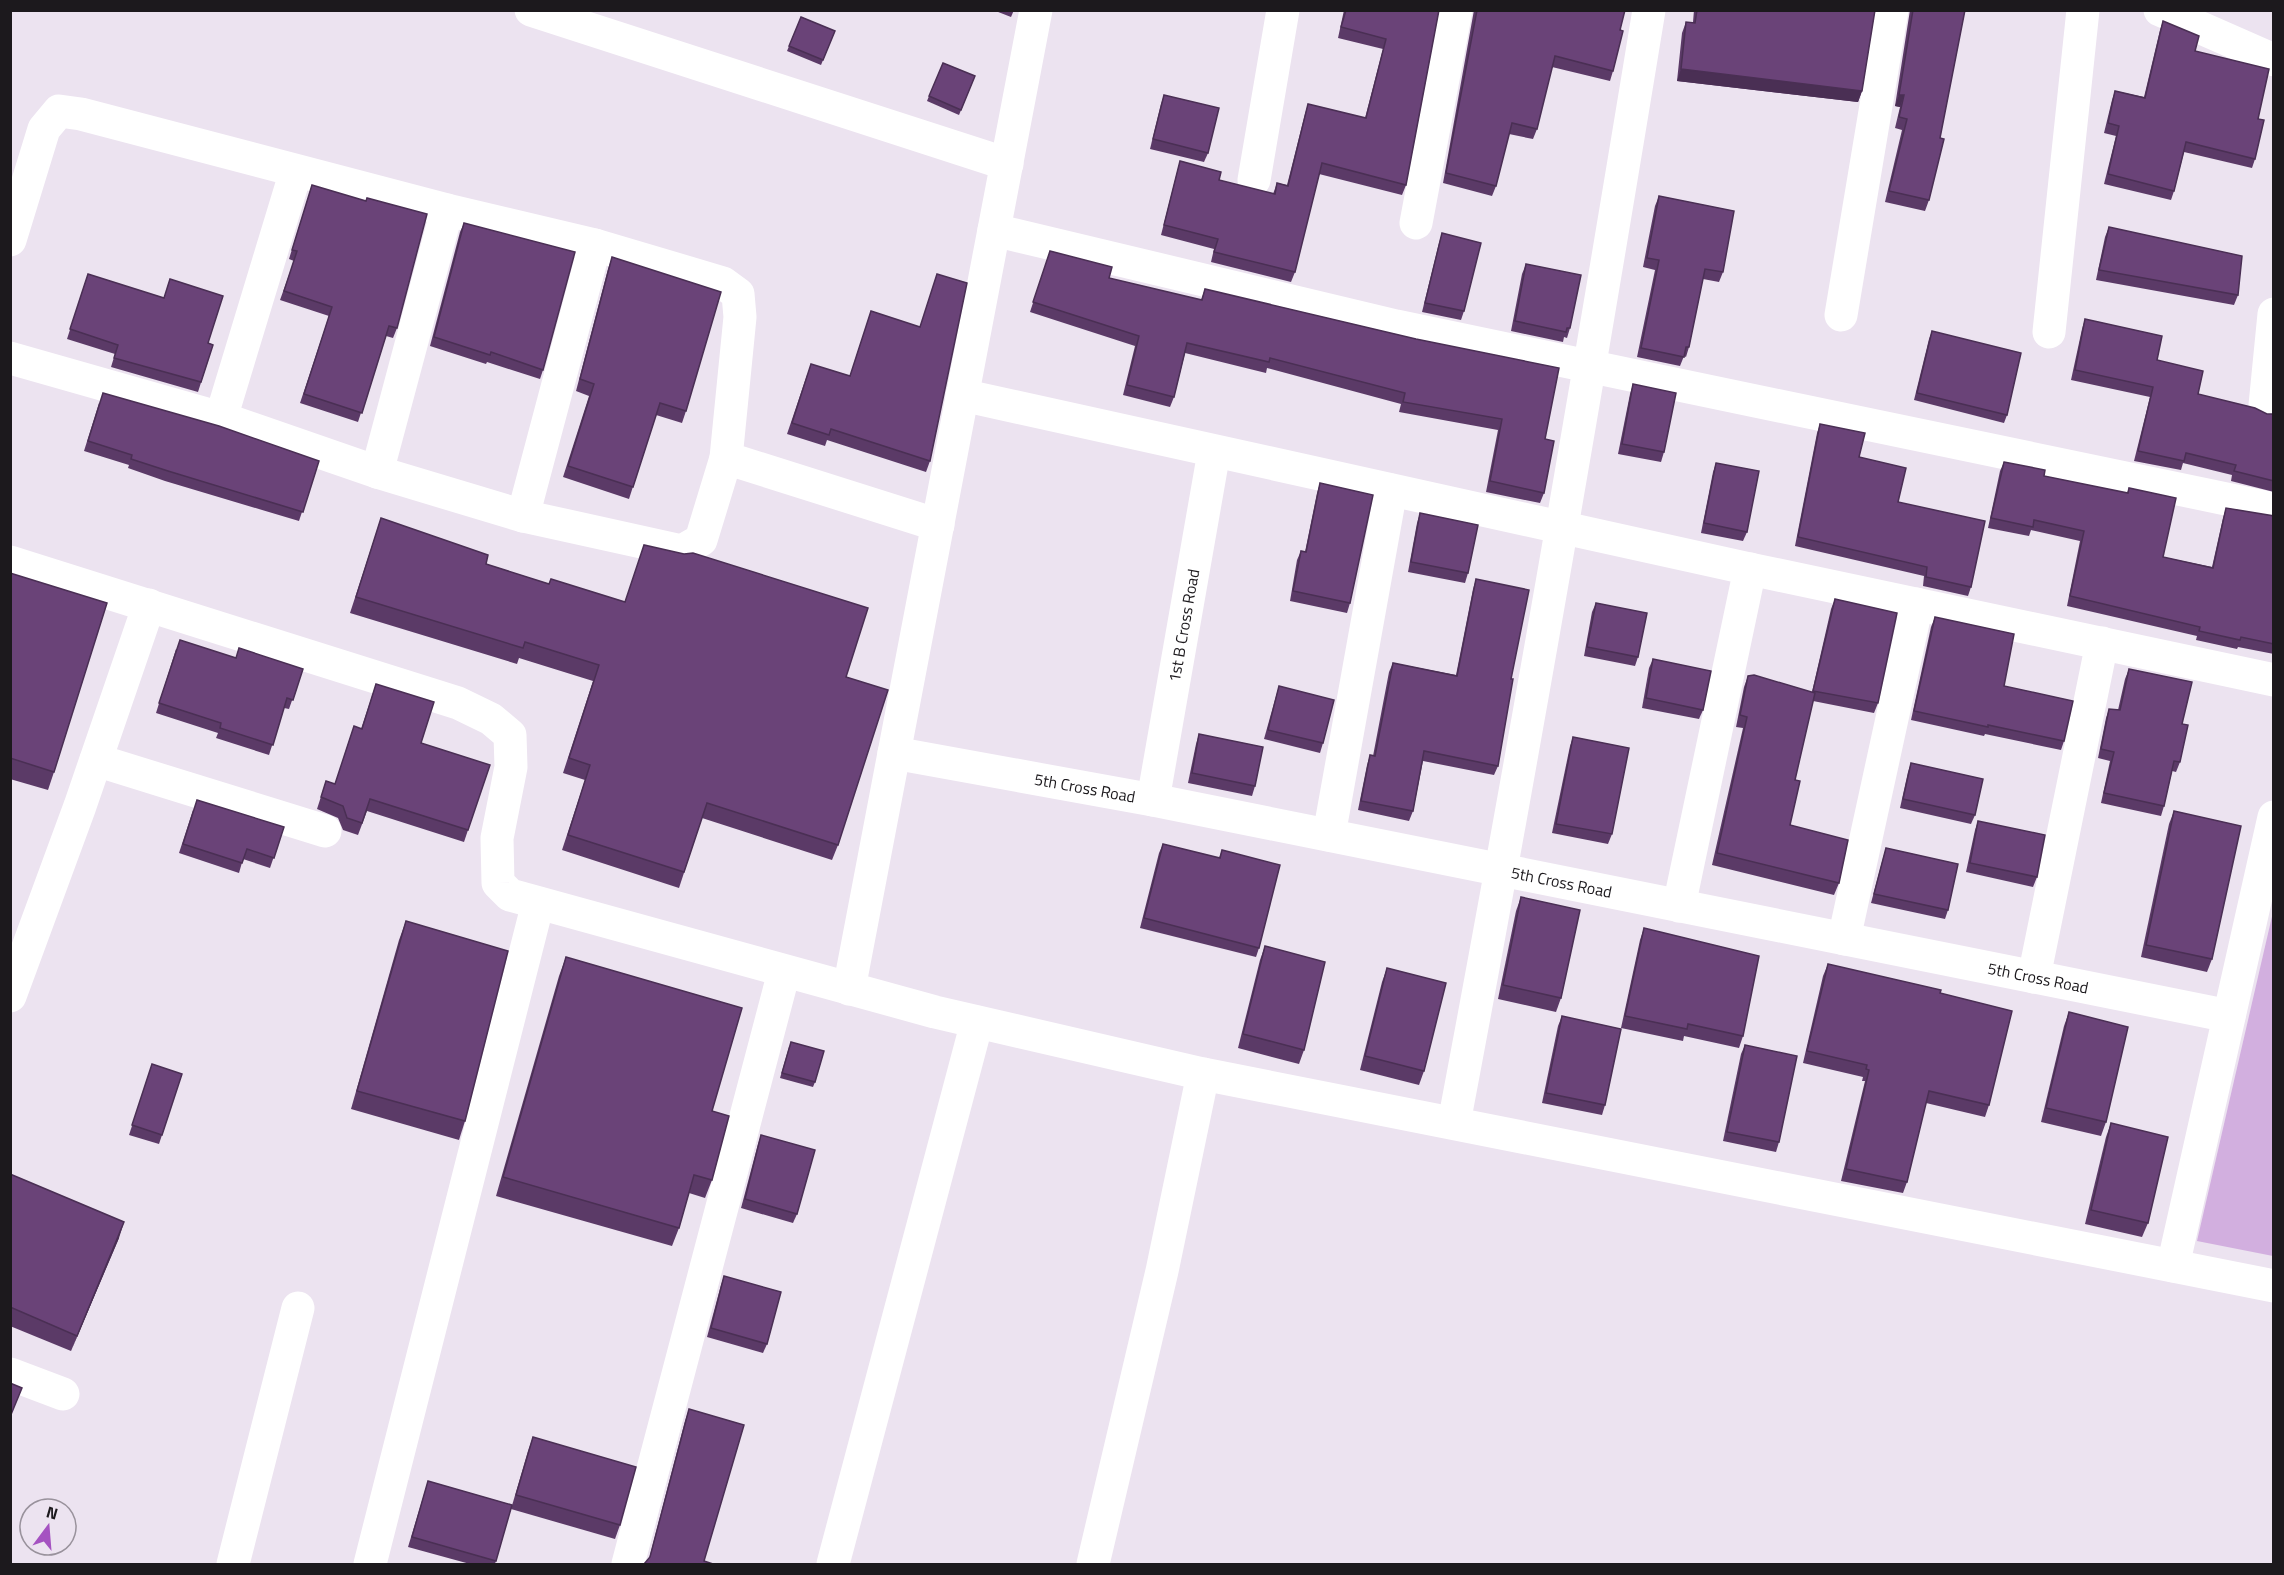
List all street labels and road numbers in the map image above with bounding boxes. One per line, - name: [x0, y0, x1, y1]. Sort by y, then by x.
- street label: 1st B Cross Road: [1162, 567, 1205, 684]
- street label: 5th Cross Road: [1032, 767, 1137, 809]
- street label: 5th Cross Road: [1509, 860, 1614, 904]
- street label: 5th Cross Road: [1986, 956, 2091, 1000]

